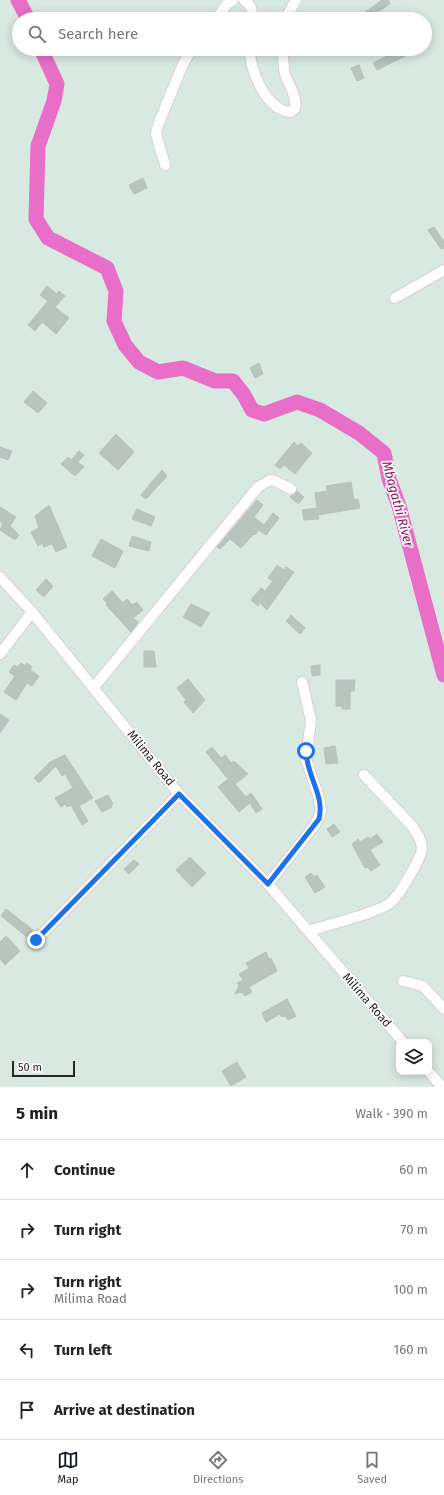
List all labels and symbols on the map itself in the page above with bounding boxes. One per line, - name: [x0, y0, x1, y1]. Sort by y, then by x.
- water label: Mbagathi River: [379, 459, 417, 550]
- street label: Milima Road: [124, 727, 178, 789]
- route start: [297, 742, 315, 760]
- route end: [27, 931, 45, 949]
- street label: Milima Road: [340, 970, 394, 1030]
- scale bar: [12, 1059, 75, 1078]

